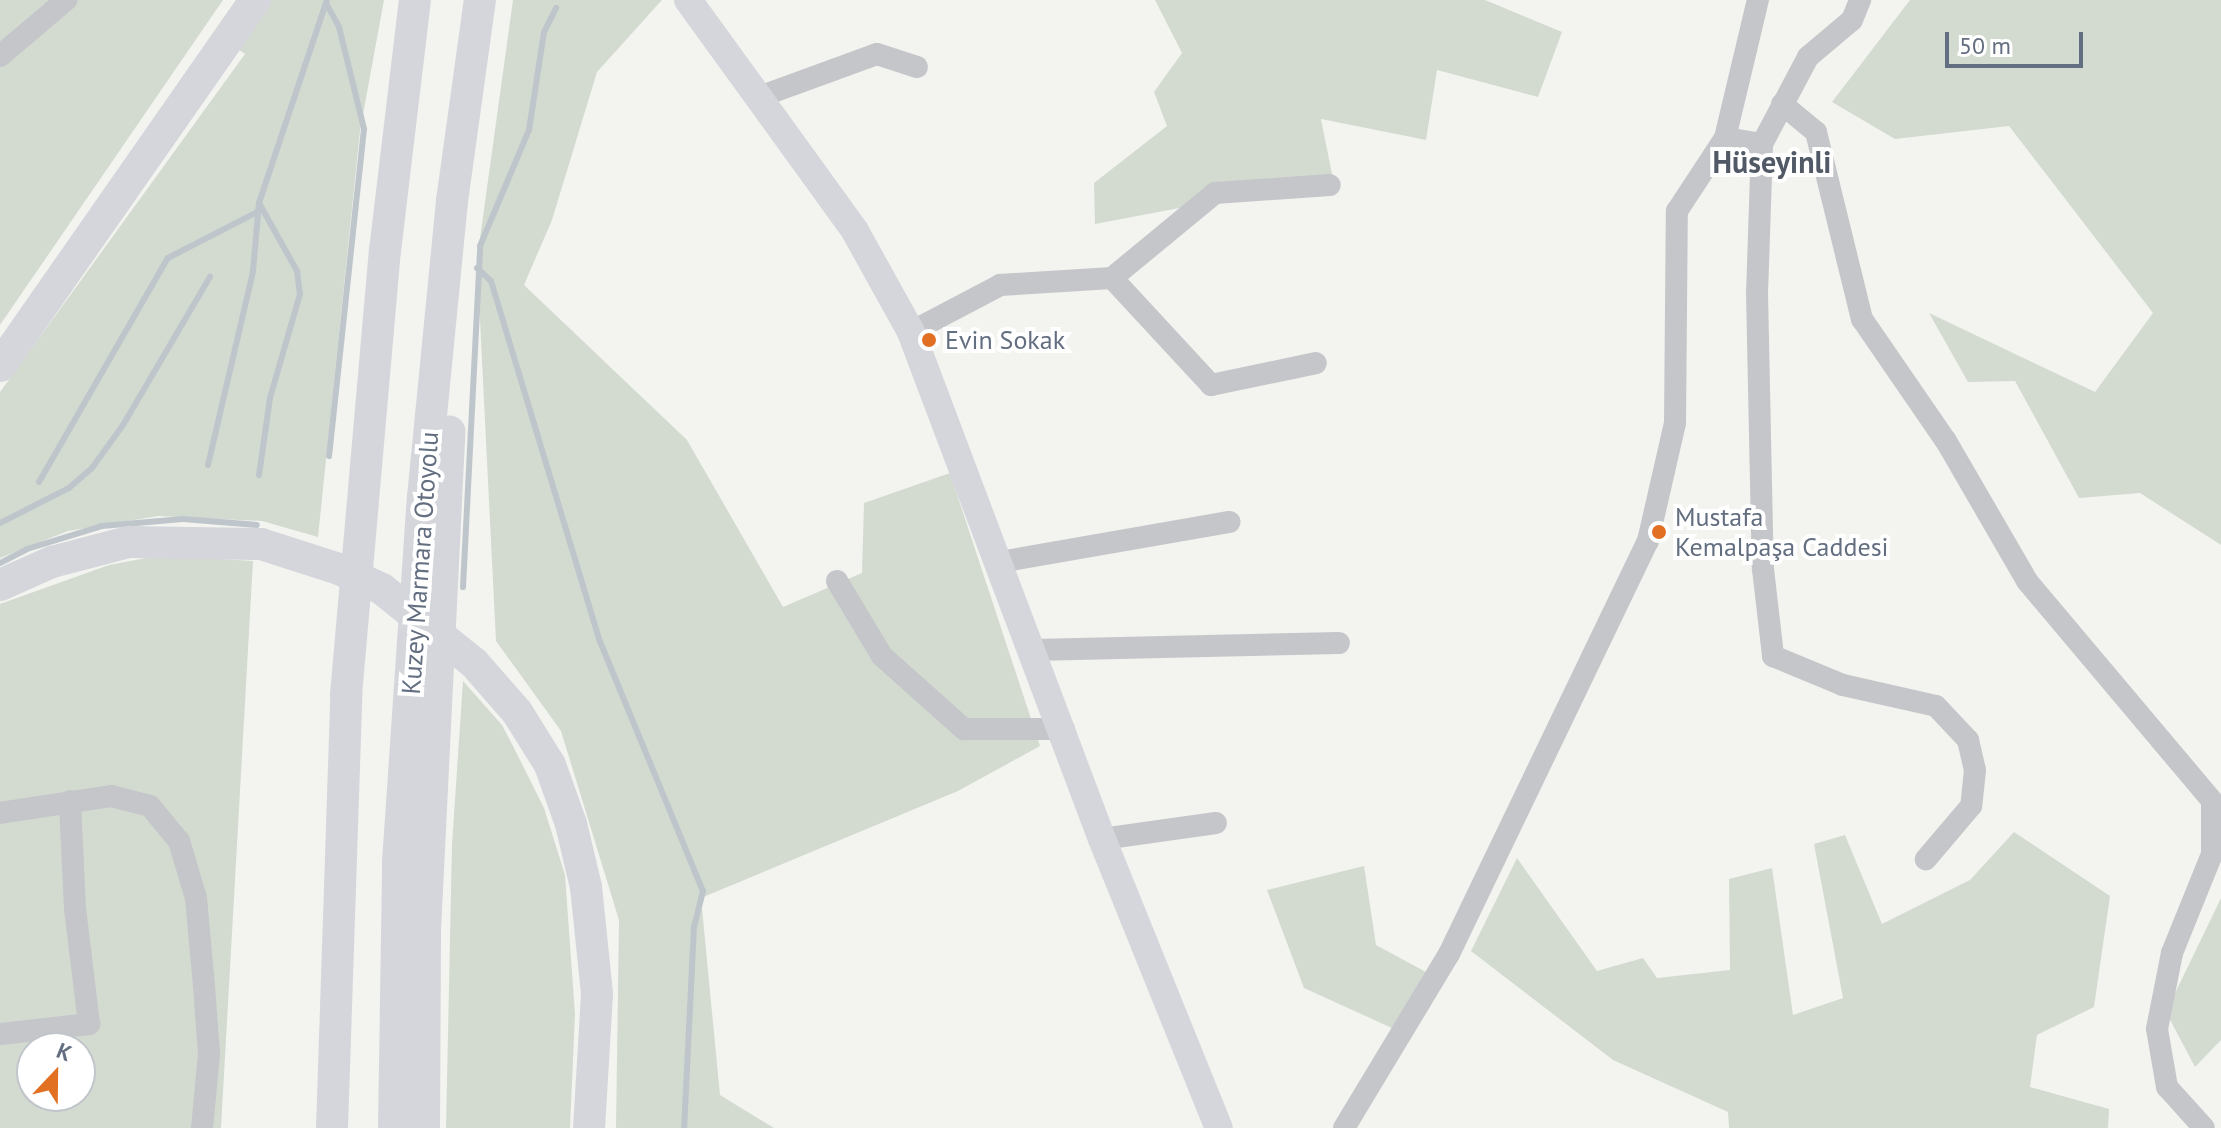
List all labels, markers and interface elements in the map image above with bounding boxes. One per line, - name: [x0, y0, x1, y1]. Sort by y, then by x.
- scale bar: [1949, 16, 2087, 66]
- text: 50 m: [1959, 30, 2011, 61]
- district label: Hüseyinli: [1713, 144, 1831, 180]
- place label: Evin Sokak: [945, 324, 1065, 356]
- marker: Evin Sokak: [920, 331, 938, 349]
- street label: Kuzey Marmara Otoyolu: [395, 430, 445, 696]
- place label: Mustafa Kemalpaşa Caddesi: [1675, 501, 1889, 562]
- marker: Mustafa Kemalpaşa Caddesi: [1650, 523, 1668, 541]
- north arrow: [16, 1032, 96, 1112]
- text: K: [53, 1036, 76, 1067]

